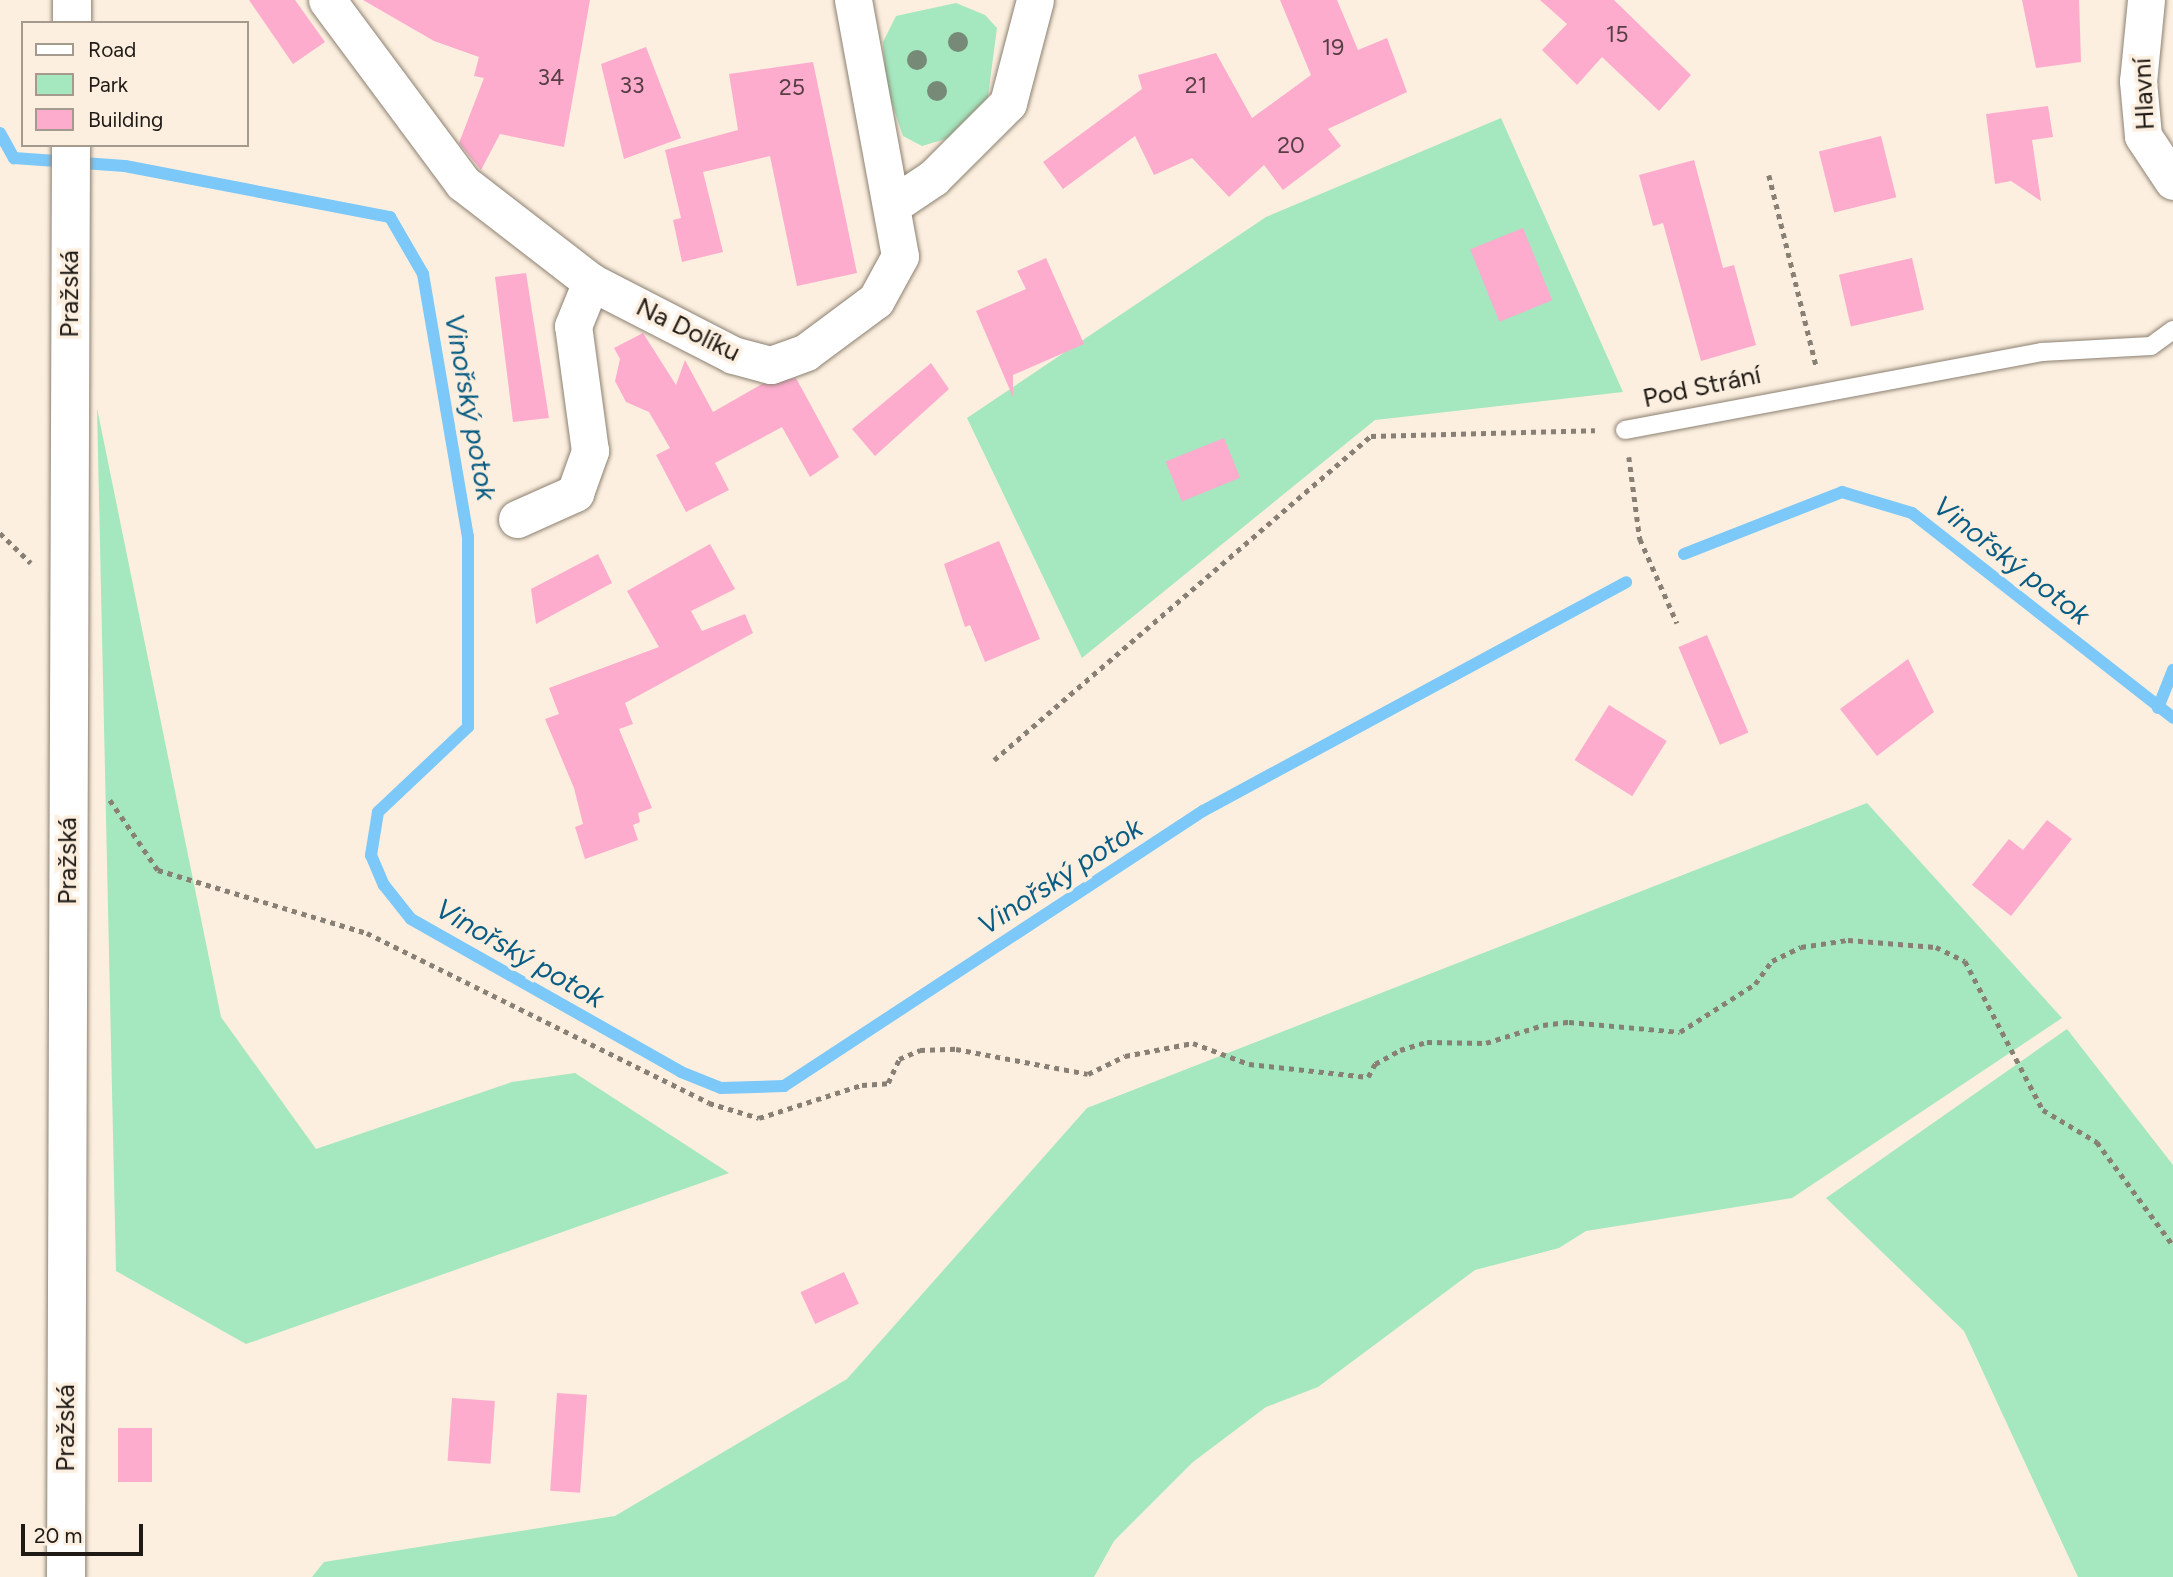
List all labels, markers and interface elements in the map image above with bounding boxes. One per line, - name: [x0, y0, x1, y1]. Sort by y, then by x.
- house number: 15: [1606, 20, 1628, 48]
- legend: [21, 21, 248, 147]
- house number: 19: [1322, 33, 1344, 61]
- text: Road: [88, 37, 136, 62]
- street label: Hlavní: [2127, 57, 2161, 131]
- house number: 34: [538, 63, 564, 91]
- house number: 33: [619, 71, 645, 99]
- house number: 21: [1185, 71, 1207, 99]
- text: Park: [88, 72, 128, 97]
- house number: 25: [779, 73, 805, 101]
- text: Building: [88, 107, 163, 132]
- house number: 20: [1277, 131, 1305, 159]
- street label: Pražská: [54, 250, 86, 338]
- street label: Na Dolíku: [631, 292, 745, 368]
- water label: Vinořský potok: [438, 311, 504, 503]
- street label: Pod Strání: [1640, 359, 1764, 415]
- water label: Vinořský potok: [1927, 489, 2097, 631]
- water label: Vinořský potok: [972, 810, 1148, 942]
- street label: Pražská: [52, 817, 84, 905]
- water label: Vinořský potok: [430, 891, 610, 1015]
- street label: Pražská: [50, 1384, 82, 1472]
- scale bar: [24, 1510, 147, 1554]
- text: 20 m: [34, 1523, 82, 1548]

